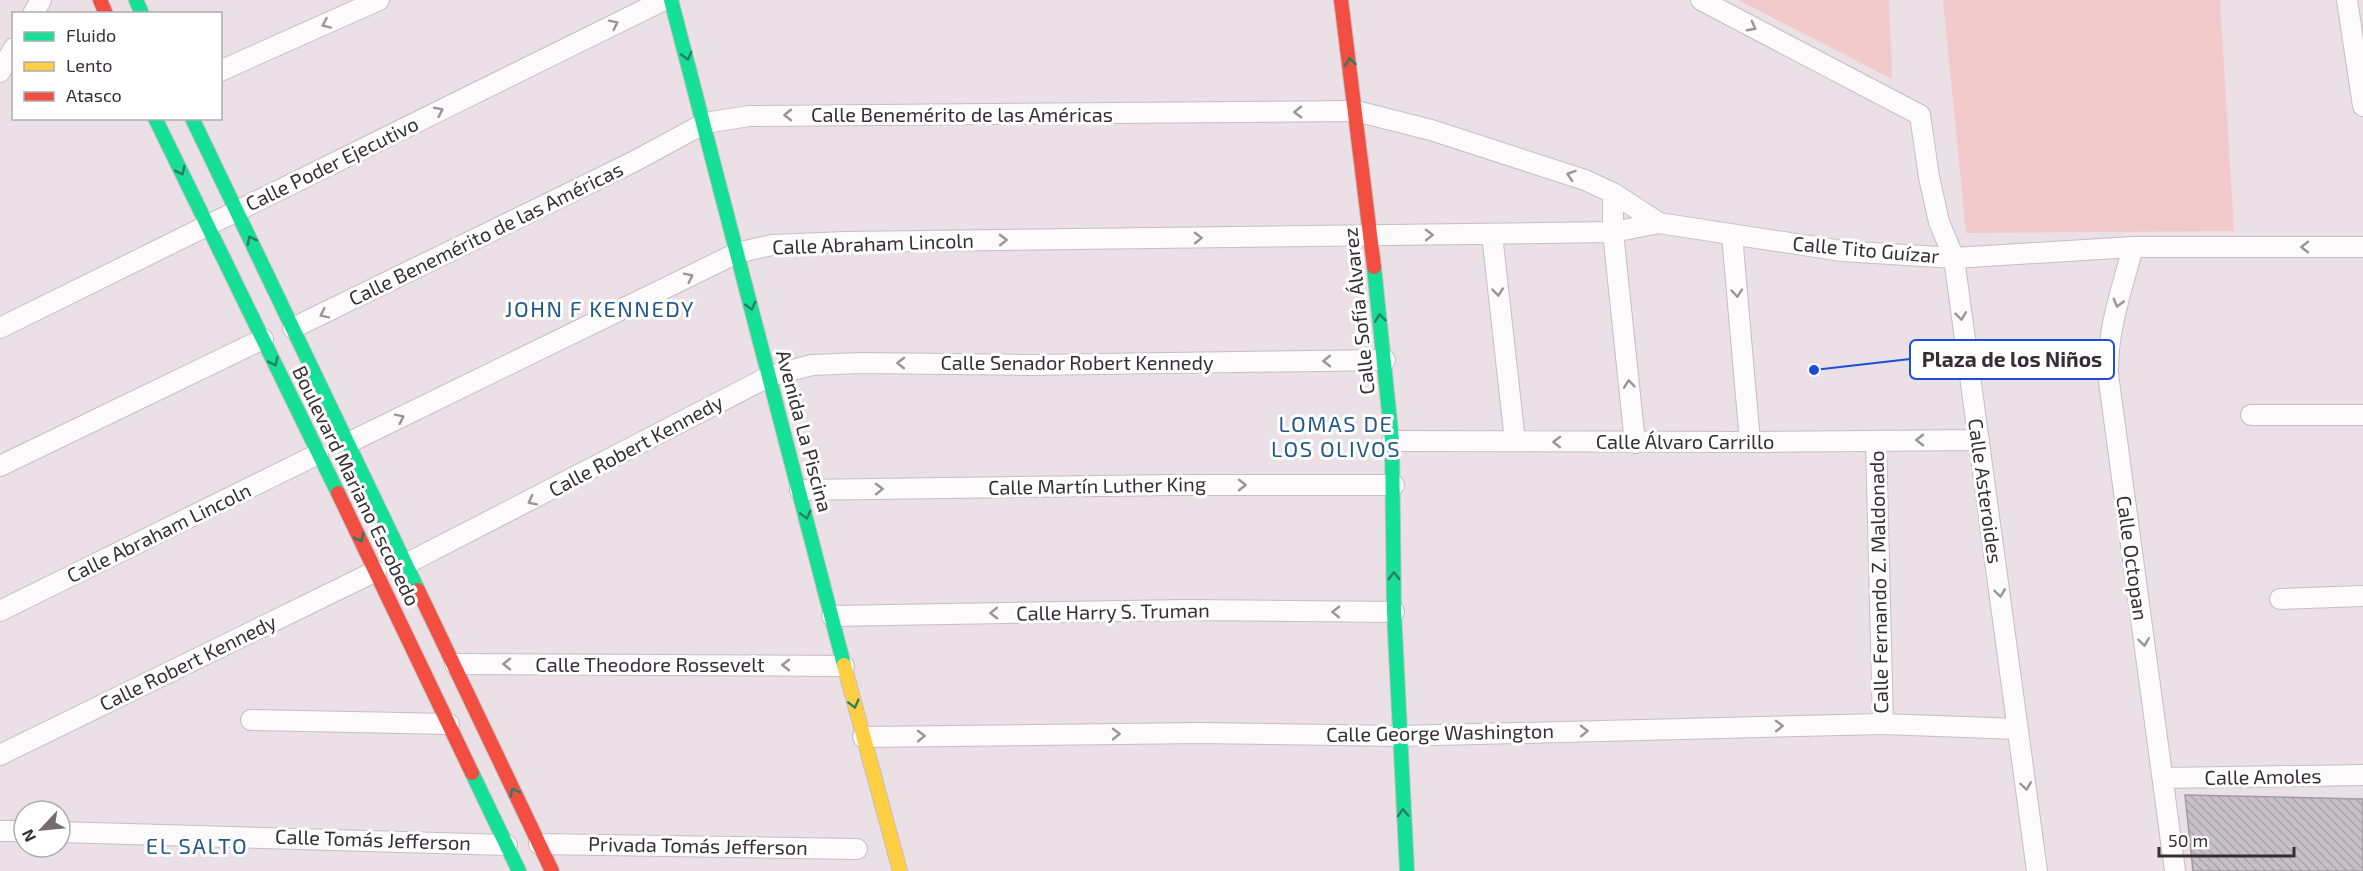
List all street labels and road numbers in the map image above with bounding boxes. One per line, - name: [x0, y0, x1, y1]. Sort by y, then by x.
- street label: Calle Benemérito de las Américas: [811, 102, 1113, 126]
- street label: Calle Poder Ejecutivo: [241, 111, 422, 215]
- street label: Calle Benemérito de las Américas: [345, 156, 627, 310]
- street label: Calle Sofía Álvarez: [1337, 226, 1379, 396]
- street label: Calle Abraham Lincoln: [772, 227, 974, 259]
- street label: Calle Tito Guízar: [1792, 231, 1940, 267]
- street label: Avenida La Piscina: [772, 347, 838, 514]
- street label: Calle Senador Robert Kennedy: [940, 350, 1214, 374]
- street label: Boulevard Mariano Escobedo: [288, 362, 426, 610]
- street label: Calle Robert Kennedy: [544, 389, 727, 501]
- street label: Calle Asteroides: [1964, 417, 2008, 565]
- street label: Calle Álvaro Carrillo: [1596, 429, 1774, 453]
- street label: Calle Fernando Z. Maldonado: [1864, 450, 1892, 714]
- street label: Calle Martín Luther King: [988, 471, 1206, 499]
- street label: Calle Abraham Lincoln: [63, 477, 255, 587]
- street label: Calle Octopan: [2112, 494, 2154, 622]
- street label: Calle Harry S. Truman: [1016, 597, 1210, 625]
- street label: Calle Robert Kennedy: [95, 609, 280, 715]
- street label: Calle Theodore Rossevelt: [535, 652, 765, 676]
- street label: Calle George Washington: [1326, 718, 1554, 746]
- street label: Calle Amoles: [2204, 763, 2322, 789]
- street label: Calle Tomás Jefferson: [275, 824, 471, 854]
- street label: Privada Tomás Jefferson: [588, 831, 808, 859]

